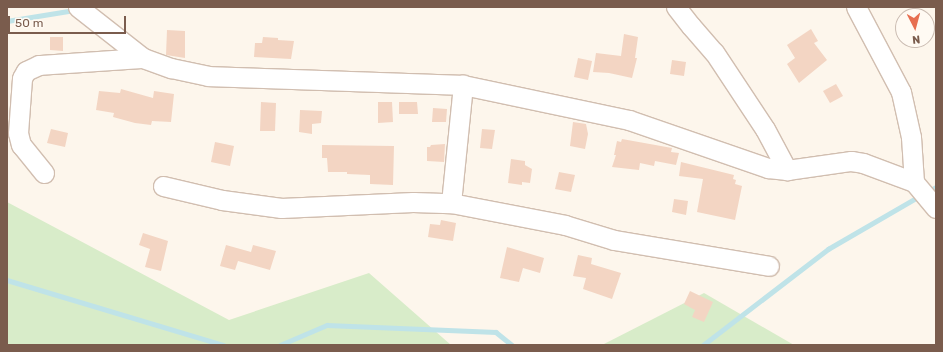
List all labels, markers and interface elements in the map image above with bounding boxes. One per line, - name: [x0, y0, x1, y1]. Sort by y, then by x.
- scale bar: [10, 8, 128, 34]
- north arrow: [895, 8, 935, 48]
- text: 50 m: [15, 16, 43, 30]
- text: N: [912, 33, 921, 46]

